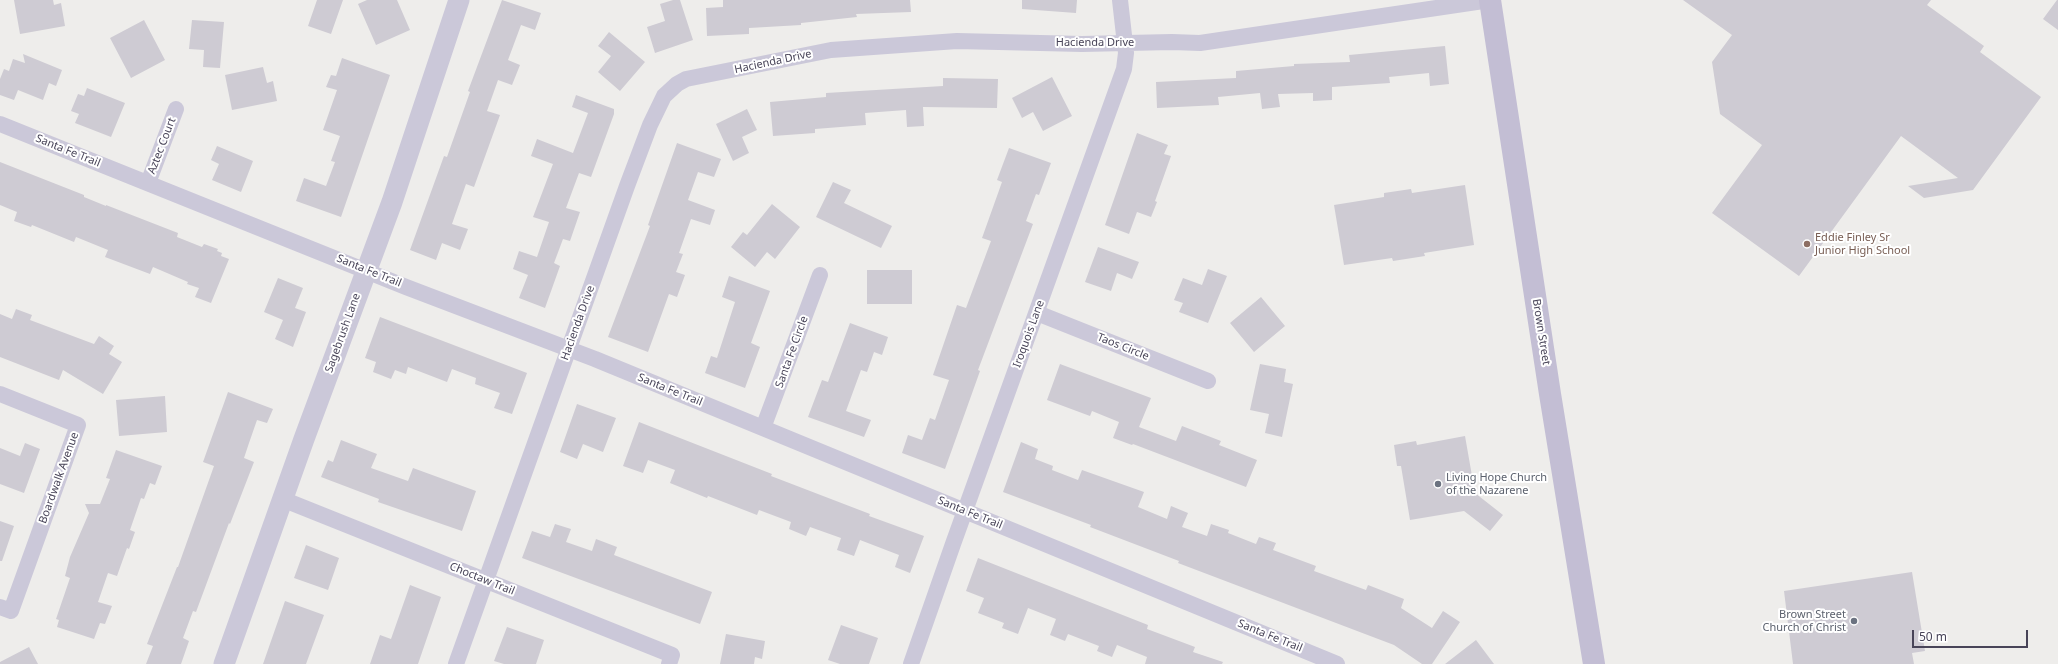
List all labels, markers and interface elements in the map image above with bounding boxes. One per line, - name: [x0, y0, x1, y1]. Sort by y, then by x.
- street label: Hacienda Drive: [1056, 36, 1134, 50]
- street label: Hacienda Drive: [733, 47, 813, 77]
- street label: Aztec Court: [145, 116, 179, 176]
- street label: Santa Fe Trail: [34, 132, 102, 170]
- place label: Eddie Finley Sr Junior High School: [1815, 231, 1910, 257]
- marker: Eddie Finley Sr Junior High School: [1802, 239, 1812, 249]
- street label: Santa Fe Trail: [335, 252, 403, 290]
- street label: Hacienda Drive: [558, 284, 598, 362]
- street label: Sagebrush Lane: [323, 292, 363, 374]
- street label: Iroquois Lane: [1011, 298, 1047, 370]
- street label: Brown Street: [1529, 298, 1553, 366]
- street label: Santa Fe Circle: [773, 314, 811, 390]
- street label: Taos Circle: [1095, 331, 1151, 363]
- street label: Santa Fe Trail: [636, 371, 704, 409]
- street label: Boardwalk Avenue: [36, 431, 82, 525]
- place label: Living Hope Church of the Nazarene: [1446, 471, 1547, 497]
- marker: Living Hope Church of the Nazarene: [1433, 479, 1443, 489]
- street label: Santa Fe Trail: [936, 494, 1004, 532]
- street label: Choctaw Trail: [448, 560, 516, 598]
- place label: Brown Street Church of Christ: [1763, 608, 1846, 634]
- marker: Brown Street Church of Christ: [1849, 616, 1859, 626]
- street label: Santa Fe Trail: [1236, 617, 1304, 655]
- scale bar: [1914, 622, 2030, 648]
- text: 50 m: [1919, 628, 1947, 645]

